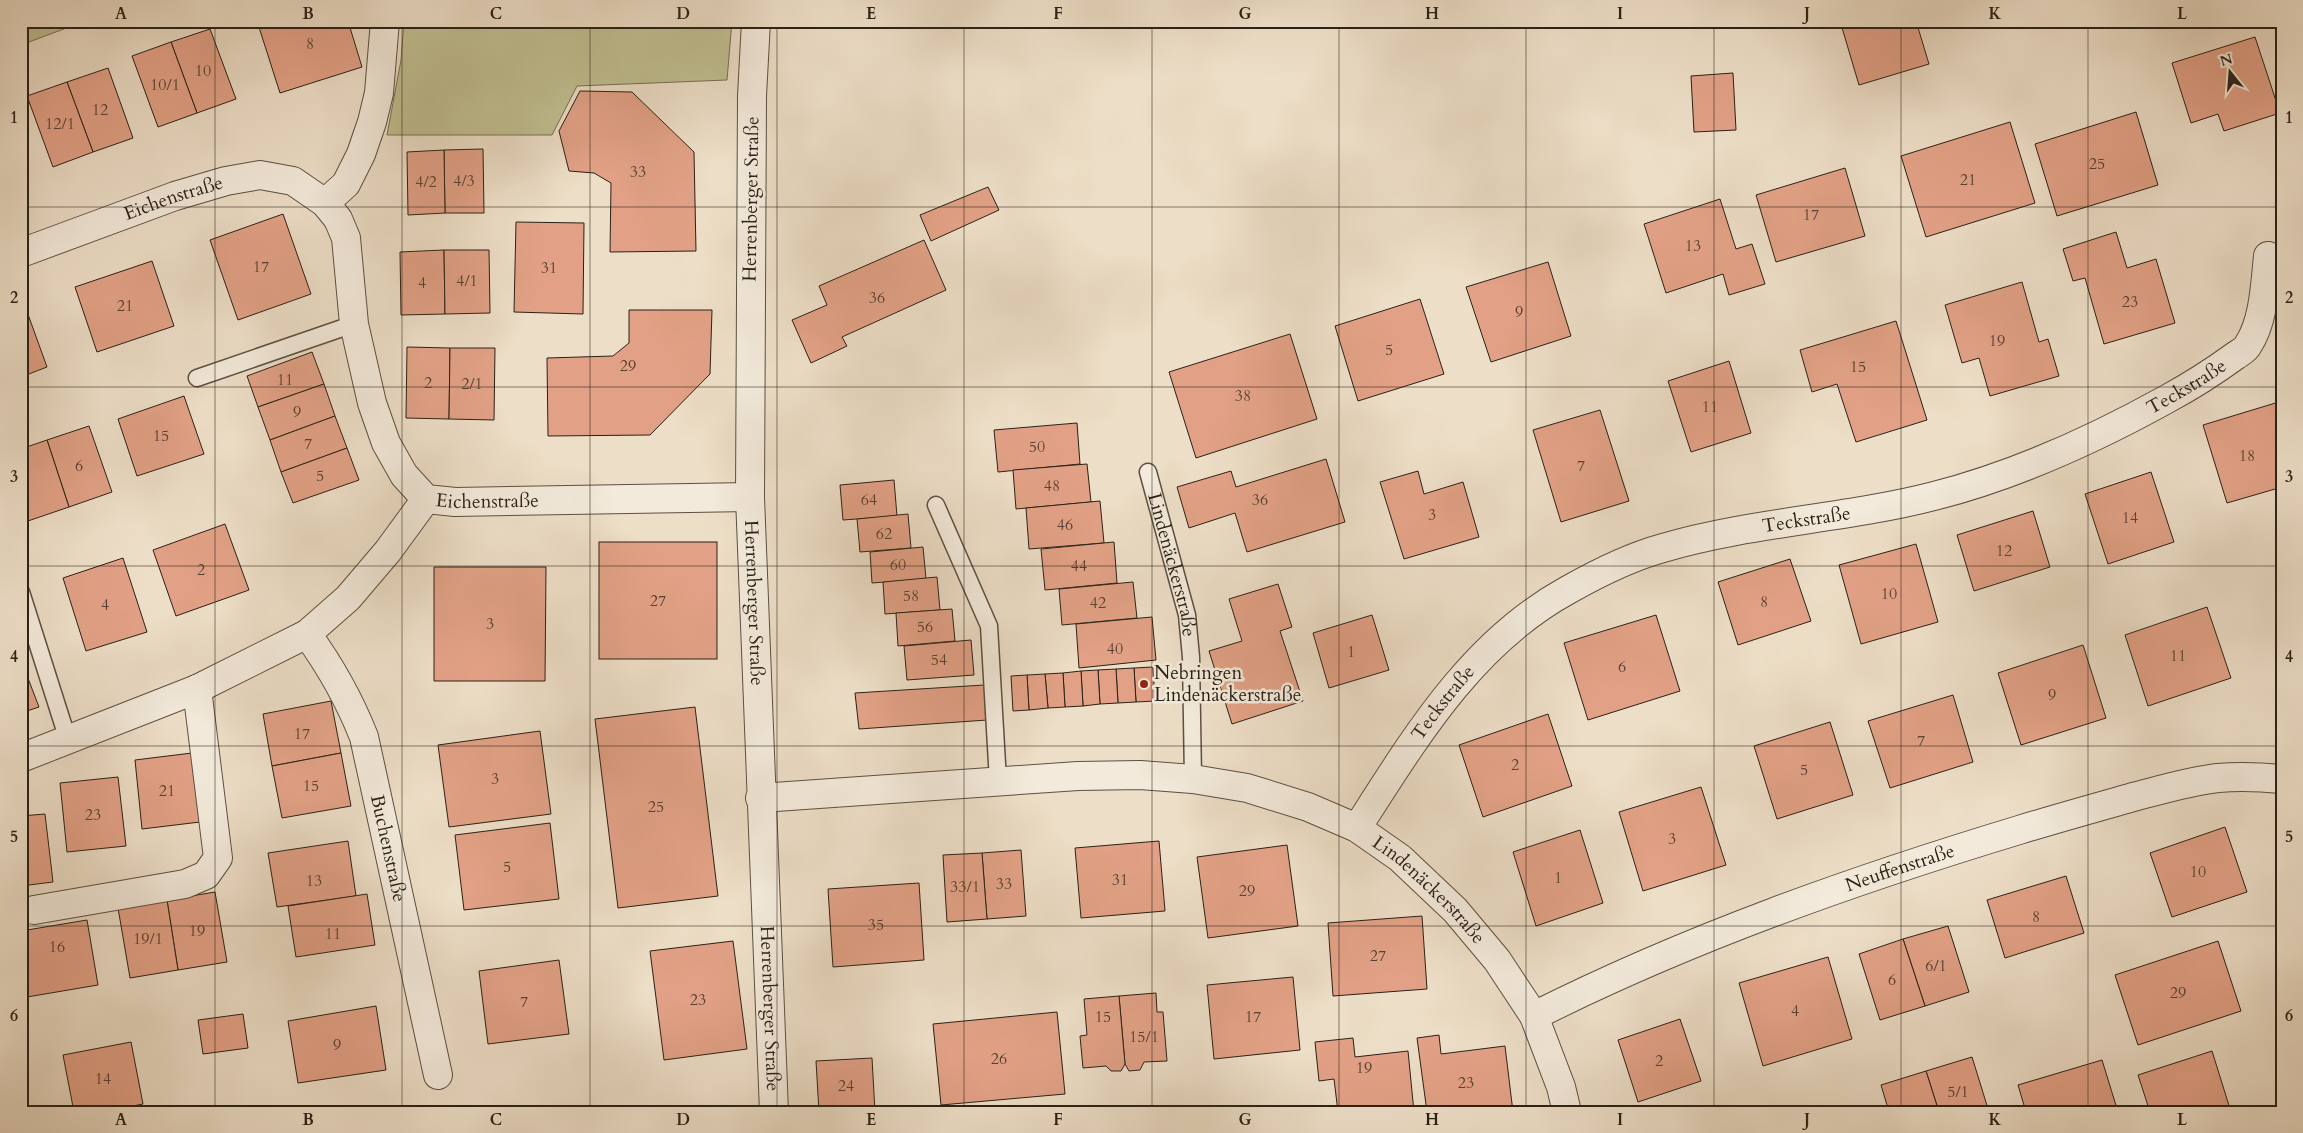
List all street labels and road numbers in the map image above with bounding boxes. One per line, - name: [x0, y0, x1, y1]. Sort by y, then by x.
- street label: Herrenberger Straße: [737, 116, 765, 282]
- street label: Eichenstraße: [120, 170, 226, 227]
- street label: Teckstraße: [2142, 353, 2232, 421]
- street label: Eichenstraße: [434, 487, 539, 515]
- street label: Lindenäckerstraße: [1141, 490, 1202, 638]
- street label: Teckstraße: [1760, 500, 1852, 539]
- street label: Herrenberger Straße: [738, 520, 770, 686]
- street label: Teckstraße: [1405, 659, 1481, 746]
- street label: Buchenstraße: [364, 792, 413, 905]
- street label: Lindenäckerstraße: [1367, 830, 1491, 950]
- street label: Neuffenstraße: [1842, 838, 1958, 898]
- street label: Herrenberger Straße: [754, 925, 786, 1092]

